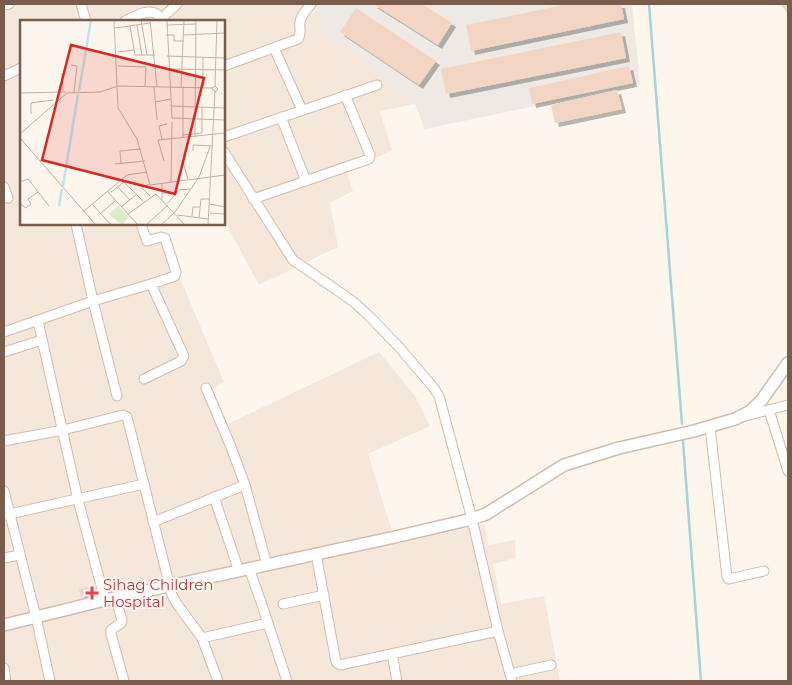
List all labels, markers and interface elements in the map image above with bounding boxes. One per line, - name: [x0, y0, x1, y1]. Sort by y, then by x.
- inset map: [20, 20, 225, 225]
- place label: Sihag Children Hospital: [103, 575, 214, 611]
- marker: Sihag Children Hospital: [85, 586, 99, 600]

